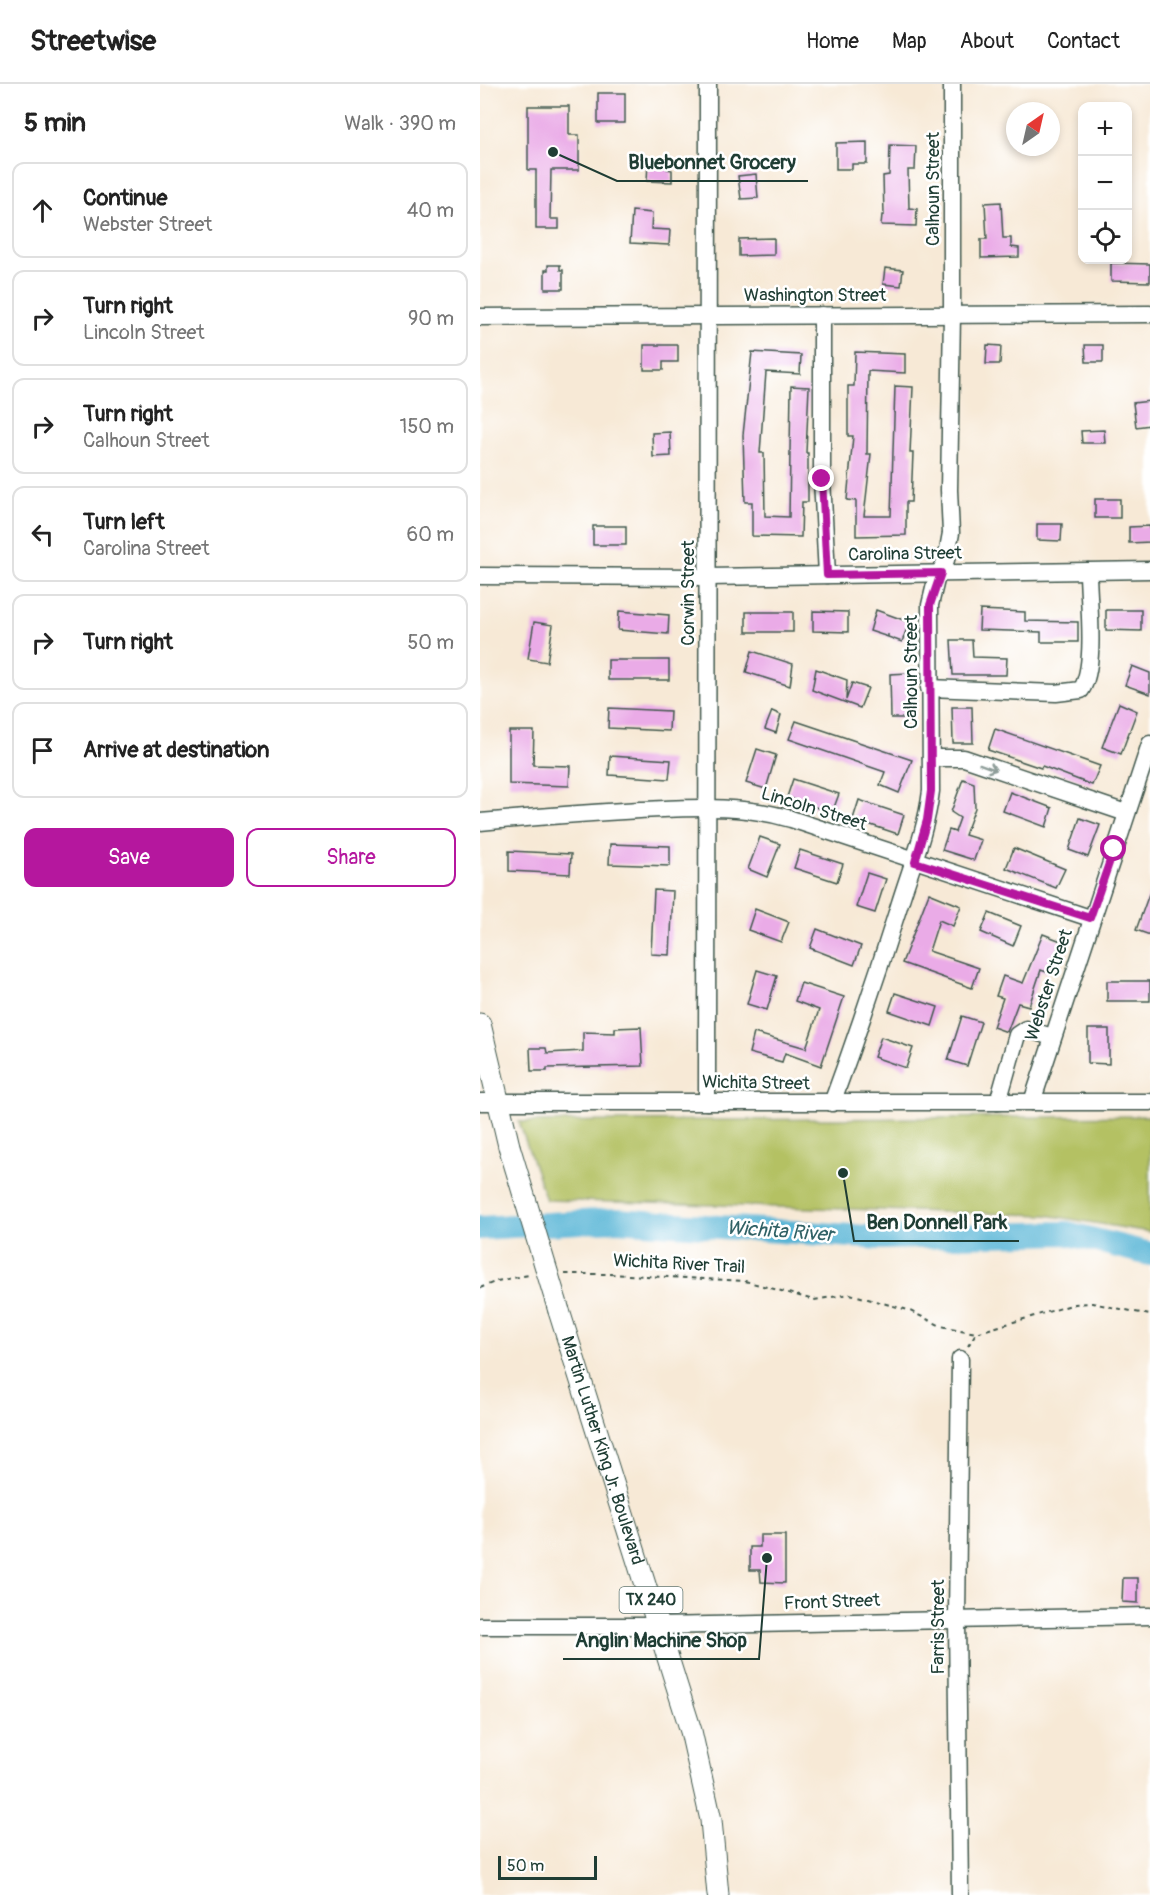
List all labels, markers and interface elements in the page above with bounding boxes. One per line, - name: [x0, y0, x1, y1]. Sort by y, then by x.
- text: Streetwise: [30, 24, 156, 59]
- text: Home: [806, 28, 859, 55]
- text: Map: [892, 28, 927, 55]
- text: About: [960, 28, 1014, 55]
- text: Contact: [1047, 28, 1120, 55]
- north arrow: [1006, 102, 1060, 156]
- map controls: [1078, 102, 1132, 264]
- button: +: [1078, 102, 1132, 156]
- text: 5 min: [24, 107, 86, 139]
- text: Walk · 390 m: [344, 111, 456, 136]
- street label: Calhoun Street: [922, 131, 945, 246]
- callout: Bluebonnet Grocery: [617, 143, 808, 181]
- text: Bluebonnet Grocery: [628, 150, 796, 175]
- button: −: [1078, 156, 1132, 210]
- text: Continue: [83, 184, 167, 212]
- icon: ahead: [26, 194, 59, 227]
- text: 40 m: [407, 198, 454, 223]
- button: locate: [1078, 210, 1132, 264]
- text: Webster Street: [83, 212, 212, 237]
- street label: Washington Street: [744, 284, 887, 307]
- text: Turn right: [83, 292, 173, 320]
- icon: right: [26, 302, 59, 335]
- text: 90 m: [408, 306, 454, 331]
- text: Lincoln Street: [83, 320, 205, 345]
- text: Turn right: [83, 400, 173, 428]
- icon: right: [26, 410, 59, 443]
- text: 150 m: [400, 414, 454, 439]
- text: Calhoun Street: [83, 428, 209, 453]
- route end: [808, 465, 834, 491]
- text: Turn left: [83, 508, 165, 536]
- icon: left: [26, 518, 59, 551]
- text: 60 m: [407, 522, 454, 547]
- text: Carolina Street: [83, 536, 209, 561]
- street label: Corwin Street: [677, 540, 700, 646]
- street label: Carolina Street: [848, 541, 963, 566]
- street label: Calhoun Street: [900, 614, 923, 729]
- icon: right: [26, 626, 59, 659]
- text: Turn right: [83, 628, 173, 656]
- text: 50 m: [407, 630, 454, 655]
- icon: arrive: [26, 734, 59, 767]
- text: Arrive at destination: [83, 736, 269, 764]
- one-way arrow: [978, 762, 997, 773]
- street label: Lincoln Street: [758, 782, 870, 836]
- button: Save: [24, 828, 234, 887]
- button: Share: [246, 828, 456, 887]
- route start: [1100, 835, 1126, 861]
- street label: Webster Street: [1020, 925, 1078, 1044]
- street label: Wichita Street: [702, 1071, 811, 1095]
- callout: Ben Donnell Park: [854, 1203, 1019, 1241]
- text: Ben Donnell Park: [867, 1210, 1008, 1235]
- water label: Wichita River: [726, 1215, 837, 1247]
- street label: Wichita River Trail: [612, 1249, 746, 1279]
- street label: Martin Luther King Jr. Boulevard: [556, 1333, 650, 1568]
- street label: Farris Street: [927, 1579, 950, 1674]
- road number: TX 240: [620, 1587, 682, 1613]
- street label: Front Street: [783, 1589, 881, 1615]
- callout: Anglin Machine Shop: [563, 1621, 759, 1659]
- text: Anglin Machine Shop: [575, 1628, 747, 1653]
- scale bar: [498, 1853, 597, 1880]
- text: 50 m: [507, 1856, 544, 1876]

